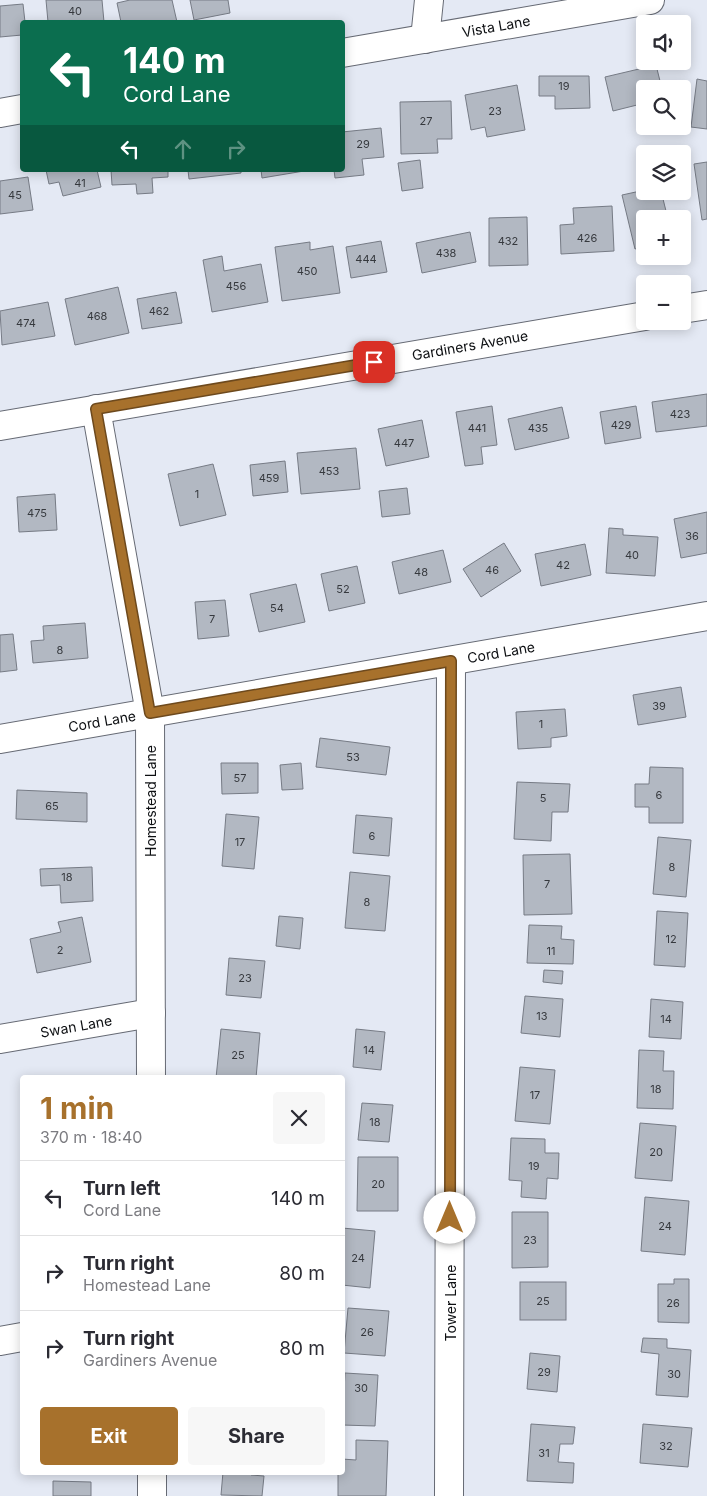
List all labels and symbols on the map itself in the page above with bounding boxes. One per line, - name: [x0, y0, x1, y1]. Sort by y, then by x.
- house number: 40: [68, 4, 82, 18]
- street label: Vista Lane: [460, 12, 532, 40]
- house number: 19: [558, 79, 570, 93]
- house number: 23: [488, 104, 502, 118]
- house number: 27: [420, 114, 432, 128]
- house number: 29: [356, 137, 370, 151]
- house number: 41: [74, 176, 86, 190]
- house number: 45: [8, 188, 22, 202]
- house number: 426: [577, 231, 597, 245]
- house number: 432: [498, 234, 518, 248]
- house number: 438: [436, 246, 457, 260]
- house number: 444: [355, 252, 377, 266]
- house number: 450: [297, 264, 317, 278]
- house number: 456: [226, 279, 246, 293]
- house number: 462: [149, 304, 169, 318]
- house number: 468: [87, 309, 108, 323]
- house number: 474: [16, 316, 36, 330]
- street label: Gardiners Avenue: [411, 326, 529, 364]
- pin: [353, 341, 395, 383]
- house number: 423: [670, 407, 691, 421]
- house number: 429: [611, 418, 631, 432]
- house number: 441: [468, 421, 486, 435]
- house number: 435: [528, 421, 549, 435]
- house number: 447: [394, 436, 414, 450]
- house number: 453: [319, 464, 339, 478]
- house number: 459: [259, 471, 279, 485]
- house number: 1: [195, 487, 199, 501]
- house number: 475: [27, 506, 47, 520]
- house number: 36: [685, 529, 699, 543]
- house number: 40: [625, 548, 639, 562]
- house number: 42: [556, 558, 570, 572]
- house number: 46: [485, 563, 499, 577]
- house number: 48: [414, 565, 428, 579]
- house number: 52: [336, 582, 350, 596]
- house number: 54: [270, 601, 284, 615]
- house number: 7: [209, 612, 215, 626]
- street label: Cord Lane: [466, 638, 536, 666]
- house number: 8: [57, 643, 64, 657]
- house number: 39: [652, 699, 666, 713]
- street label: Cord Lane: [67, 707, 137, 735]
- house number: 1: [539, 717, 543, 731]
- street label: Homestead Lane: [142, 745, 159, 857]
- house number: 53: [346, 750, 360, 764]
- house number: 57: [234, 771, 246, 785]
- house number: 6: [656, 788, 663, 802]
- house number: 5: [540, 791, 547, 805]
- house number: 65: [45, 799, 59, 813]
- house number: 6: [369, 829, 376, 843]
- house number: 17: [235, 835, 245, 849]
- house number: 8: [669, 860, 676, 874]
- house number: 18: [61, 870, 73, 884]
- house number: 7: [544, 877, 550, 891]
- house number: 8: [364, 895, 371, 909]
- house number: 12: [665, 932, 677, 946]
- house number: 2: [57, 943, 63, 957]
- house number: 11: [547, 944, 555, 958]
- house number: 23: [238, 971, 252, 985]
- house number: 13: [536, 1009, 548, 1023]
- street label: Swan Lane: [39, 1011, 113, 1041]
- house number: 14: [660, 1012, 672, 1026]
- house number: 14: [363, 1043, 375, 1057]
- house number: 25: [231, 1048, 245, 1062]
- house number: 18: [650, 1082, 662, 1096]
- house number: 17: [530, 1088, 540, 1102]
- house number: 18: [369, 1115, 381, 1129]
- house number: 20: [649, 1145, 663, 1159]
- house number: 19: [528, 1159, 540, 1173]
- house number: 20: [371, 1177, 385, 1191]
- position arrow: [423, 1191, 475, 1243]
- house number: 24: [658, 1219, 672, 1233]
- house number: 23: [523, 1233, 537, 1247]
- house number: 24: [351, 1251, 365, 1265]
- street label: Tower Lane: [442, 1265, 459, 1341]
- house number: 25: [536, 1294, 550, 1308]
- house number: 26: [666, 1296, 680, 1310]
- house number: 26: [360, 1325, 374, 1339]
- house number: 29: [537, 1365, 551, 1379]
- house number: 30: [667, 1367, 681, 1381]
- house number: 30: [354, 1381, 368, 1395]
- house number: 32: [659, 1439, 673, 1453]
- house number: 31: [538, 1446, 550, 1460]

